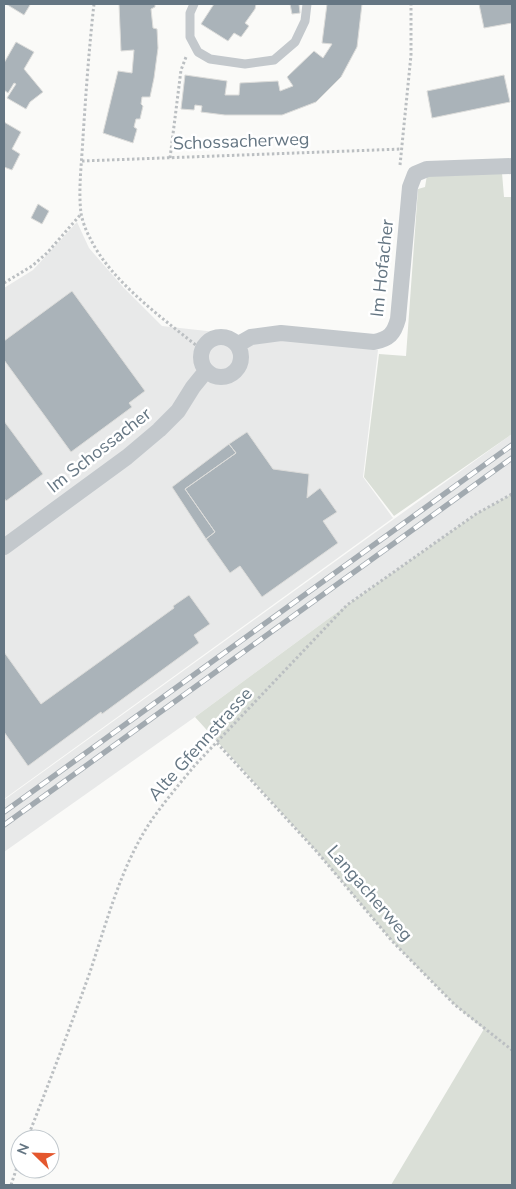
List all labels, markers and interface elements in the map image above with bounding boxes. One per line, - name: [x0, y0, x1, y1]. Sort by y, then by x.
- street label: Schossacherweg: [172, 127, 310, 155]
- street label: Im Hofacher: [365, 217, 399, 318]
- street label: Im Schossacher: [42, 402, 156, 498]
- street label: Alte Gfennstrasse: [143, 682, 257, 806]
- street label: Langacherweg: [322, 840, 418, 946]
- north arrow: [10, 1129, 60, 1179]
- text: N: [13, 1141, 34, 1158]

